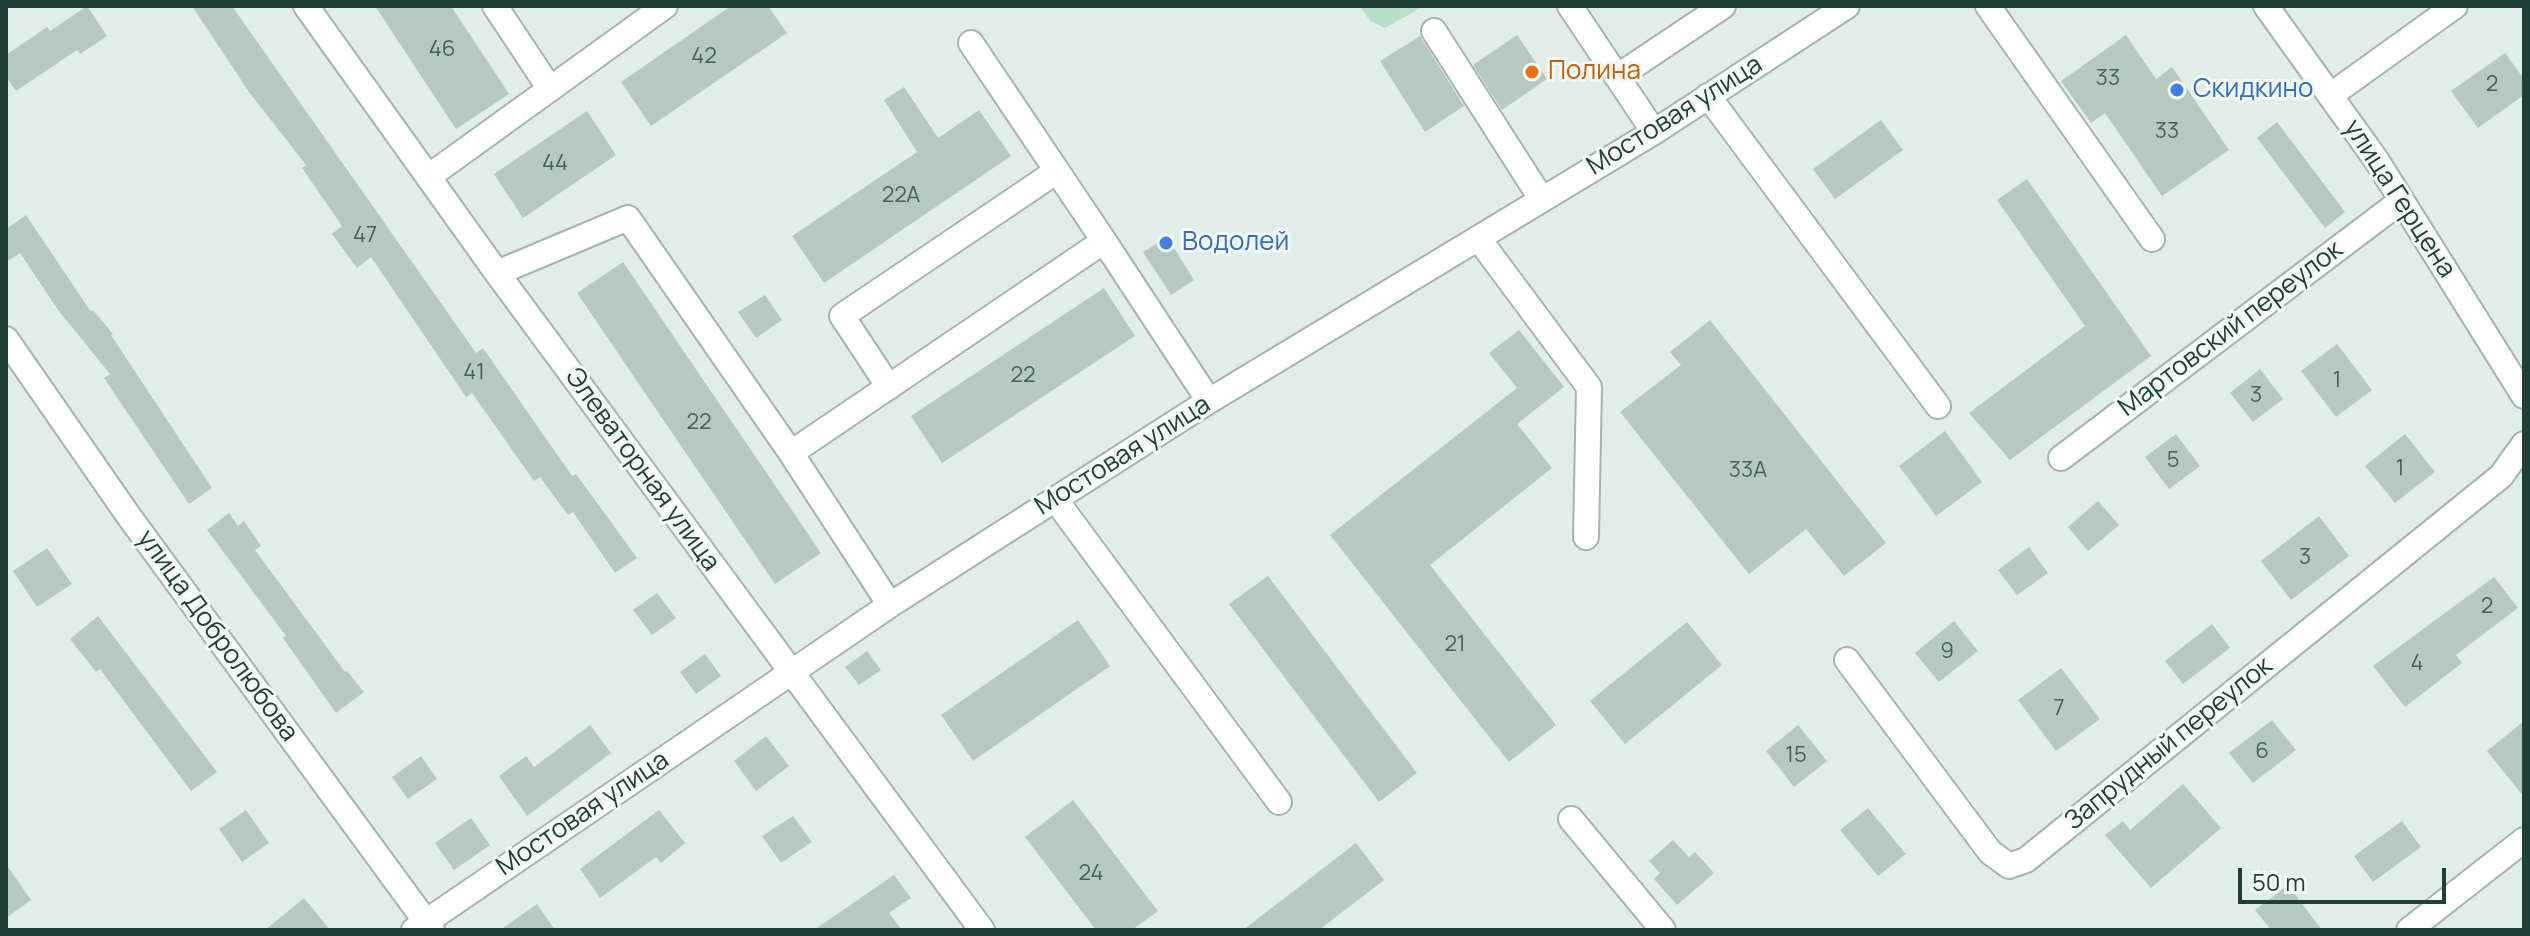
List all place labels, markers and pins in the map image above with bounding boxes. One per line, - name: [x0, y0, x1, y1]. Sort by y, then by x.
- place label: Полина: [1548, 56, 1641, 88]
- marker: Полина: [1523, 63, 1541, 81]
- place label: Скидкино: [2193, 74, 2313, 106]
- marker: Скидкино: [2168, 81, 2186, 99]
- place label: Водолей: [1182, 227, 1289, 259]
- marker: Водолей: [1157, 234, 1175, 252]

